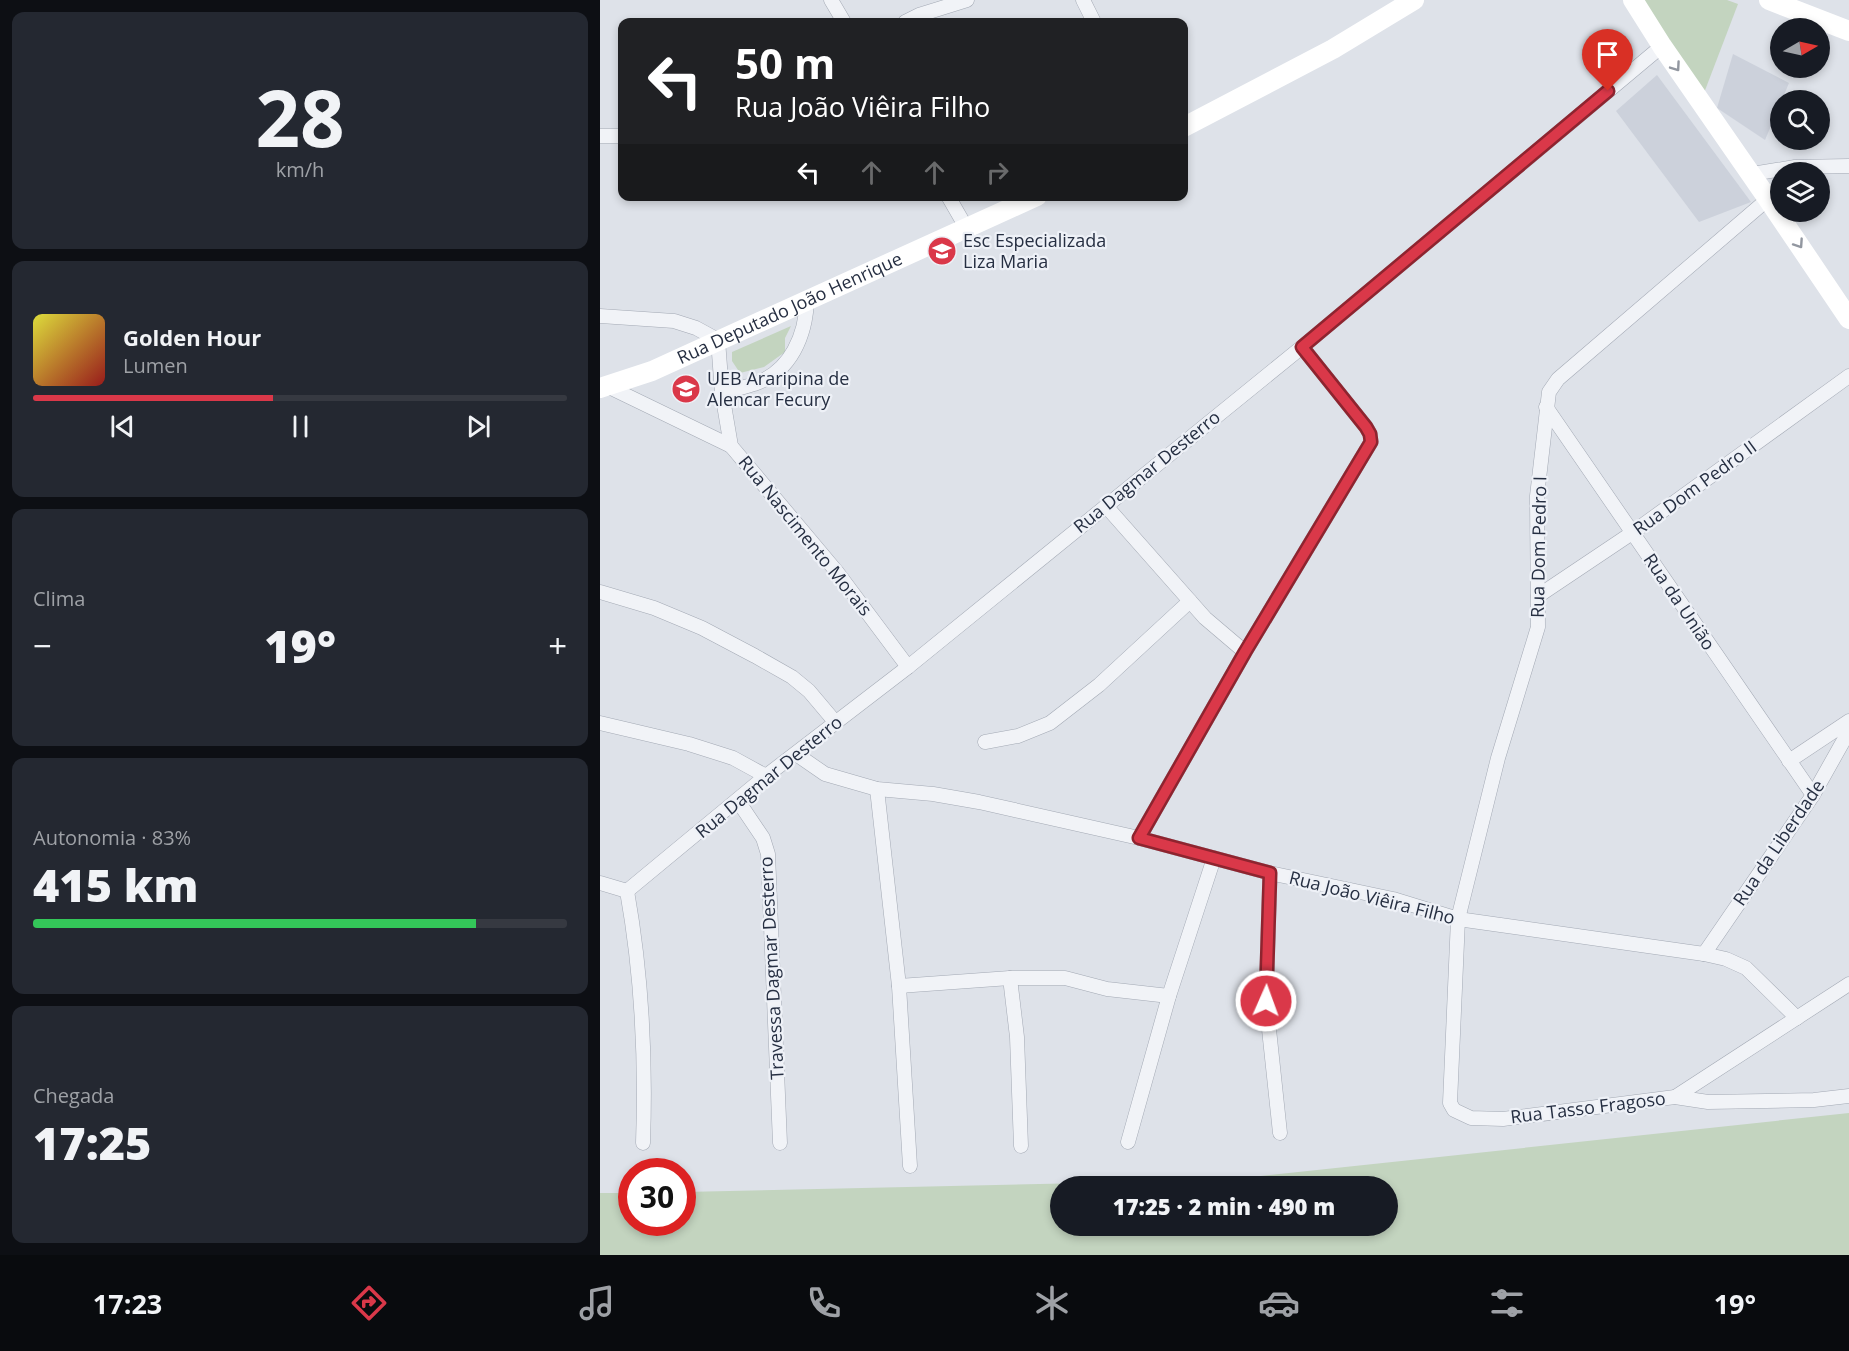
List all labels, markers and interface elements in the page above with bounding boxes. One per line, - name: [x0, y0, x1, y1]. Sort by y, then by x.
- north arrow: [1770, 18, 1830, 78]
- map controls: [1770, 18, 1830, 222]
- pin: [1582, 29, 1633, 91]
- text: 50 m: [735, 34, 835, 91]
- icon: arrive: [1591, 38, 1624, 71]
- icon: left: [636, 42, 714, 120]
- one-way arrow: [1669, 60, 1680, 71]
- text: 28: [255, 64, 345, 170]
- text: Rua João Viêira Filho: [735, 88, 990, 125]
- button: search: [1770, 90, 1830, 150]
- text: km/h: [276, 156, 324, 183]
- icon: left: [792, 156, 825, 189]
- icon: ahead: [855, 156, 888, 189]
- icon: ahead: [918, 156, 951, 189]
- icon: right: [981, 156, 1014, 189]
- button: layers: [1770, 162, 1830, 222]
- place label: Esc Especializada Liza Maria: [963, 228, 1106, 273]
- school or university icon: Esc Especializada Liza Maria: [926, 235, 958, 267]
- one-way arrow: [1792, 238, 1803, 249]
- street label: Rua Deputado João Henrique: [673, 246, 906, 369]
- text: Golden Hour: [123, 322, 261, 352]
- text: Lumen: [123, 352, 188, 379]
- place label: UEB Araripina de Alencar Fecury: [707, 366, 849, 411]
- school or university icon: UEB Araripina de Alencar Fecury: [670, 373, 702, 405]
- street label: Rua Dagmar Desterro: [1068, 405, 1225, 538]
- icon: previous: [106, 410, 139, 443]
- icon: pause: [284, 410, 317, 443]
- icon: next: [462, 410, 495, 443]
- street label: Rua Dom Pedro II: [1628, 434, 1761, 540]
- street label: Rua Nascimento Morais: [734, 450, 878, 620]
- street label: Rua Dom Pedro I: [1525, 476, 1551, 618]
- street label: Rua da União: [1639, 548, 1721, 655]
- text: Clima: [33, 585, 85, 612]
- text: 19°: [264, 615, 336, 676]
- text: −: [33, 623, 52, 668]
- text: +: [548, 623, 567, 668]
- street label: Rua Dagmar Desterro: [690, 710, 847, 843]
- street label: Rua da Liberdade: [1727, 775, 1829, 910]
- text: Autonomia · 83%: [33, 824, 191, 851]
- text: 415 km: [33, 854, 198, 915]
- street label: Travessa Dagmar Desterro: [753, 856, 789, 1080]
- street label: Rua João Viêira Filho: [1287, 865, 1458, 929]
- position arrow: [1234, 969, 1298, 1033]
- text: Chegada: [33, 1082, 114, 1109]
- street label: Rua Tasso Fragoso: [1509, 1086, 1667, 1128]
- text: 17:25: [33, 1112, 151, 1173]
- speed limit sign: 30: [618, 1158, 696, 1236]
- text: 17:25 · 2 min · 490 m: [1113, 1191, 1335, 1221]
- icon: directions: [348, 1282, 390, 1324]
- icon: music: [576, 1282, 618, 1324]
- icon: phone: [803, 1282, 845, 1324]
- icon: climate: [1031, 1282, 1073, 1324]
- icon: car: [1258, 1282, 1300, 1324]
- icon: filters: [1486, 1282, 1528, 1324]
- text: 17:23: [93, 1285, 162, 1322]
- text: 19°: [1714, 1285, 1756, 1322]

